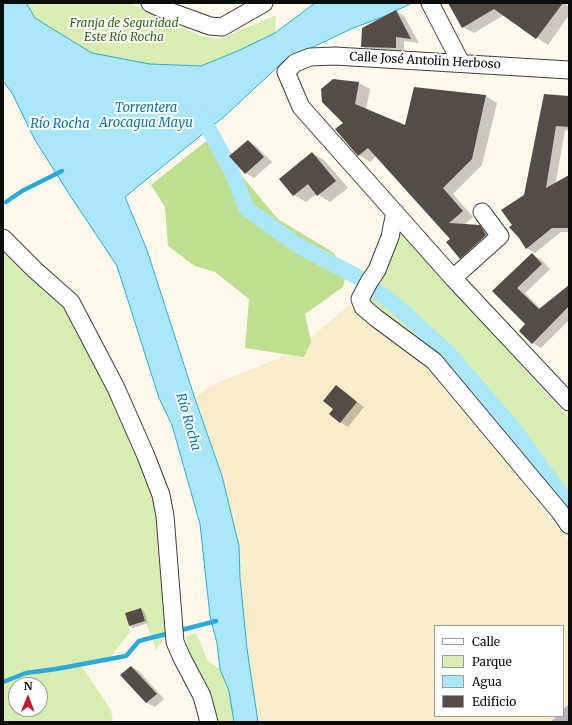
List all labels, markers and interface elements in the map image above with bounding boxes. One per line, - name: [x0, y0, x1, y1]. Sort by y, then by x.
- park label: Franja de Seguridad Este Río Rocha: [70, 17, 178, 45]
- street label: Calle José Antolin Herboso: [349, 50, 501, 72]
- water label: Torrentera Arocagua Mayu: [99, 100, 193, 131]
- water label: Río Rocha: [30, 116, 90, 132]
- water label: Río Rocha: [172, 391, 204, 453]
- legend: [434, 625, 564, 717]
- text: Calle: [472, 634, 500, 649]
- text: Parque: [472, 654, 512, 669]
- text: Agua: [472, 674, 502, 689]
- north arrow: [8, 677, 48, 717]
- text: N: [24, 679, 33, 693]
- text: Edificio: [472, 694, 516, 709]

